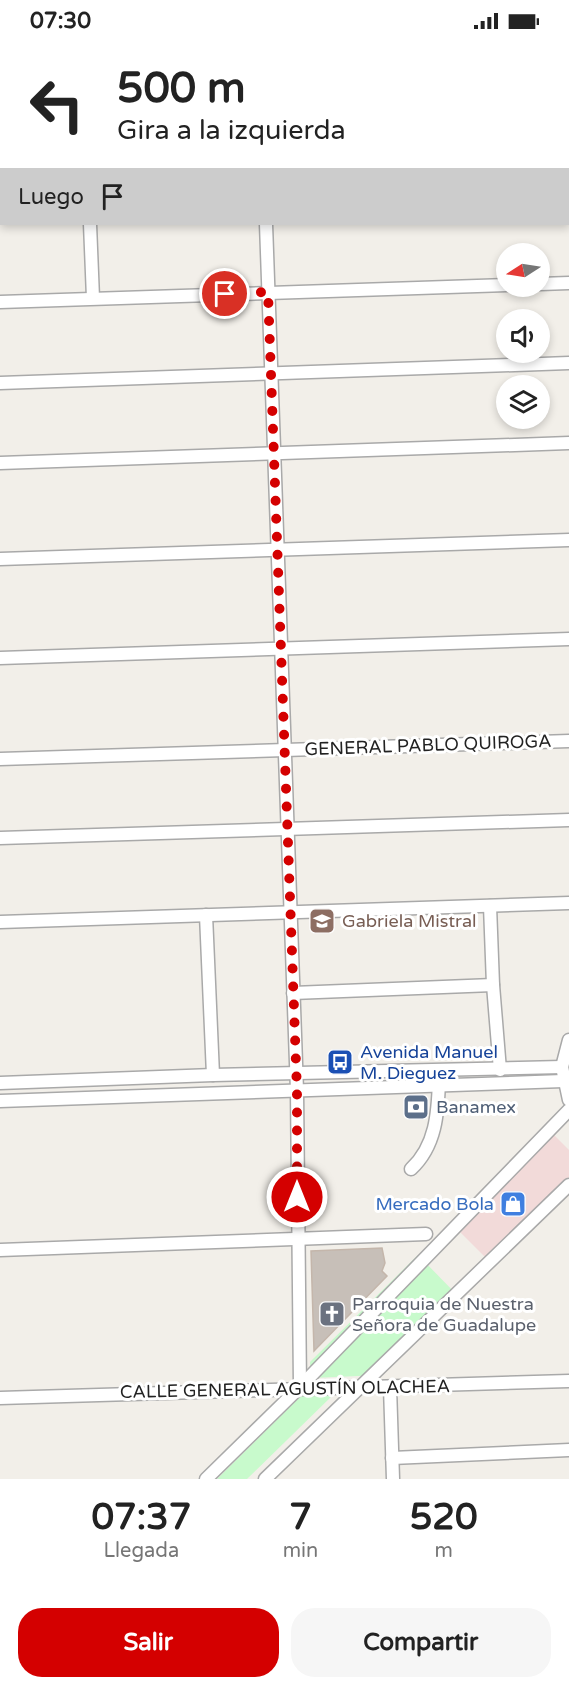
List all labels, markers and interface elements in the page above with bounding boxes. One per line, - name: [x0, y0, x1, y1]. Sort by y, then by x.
- text: 07:30: [30, 8, 91, 34]
- text: 500 m: [117, 63, 246, 114]
- icon: left: [18, 66, 96, 144]
- text: Gira a la izquierda: [117, 114, 346, 147]
- icon: arrive: [96, 180, 129, 213]
- text: Luego: [18, 184, 84, 210]
- north arrow: [496, 243, 550, 297]
- map controls: [496, 243, 550, 429]
- pin: [199, 268, 250, 319]
- icon: arrive: [208, 277, 241, 310]
- button: sound: [496, 309, 550, 363]
- button: layers: [496, 375, 550, 429]
- street label: GENERAL PABLO QUIROGA: [304, 730, 552, 760]
- school or university icon: Gabriela Mistral: [307, 906, 337, 936]
- place label: Gabriela Mistral: [342, 910, 477, 932]
- place label: Avenida Manuel M. Dieguez: [360, 1041, 498, 1084]
- bus stop icon: Avenida Manuel M. Dieguez: [325, 1047, 355, 1077]
- bank icon: Banamex: [401, 1092, 431, 1122]
- place label: Banamex: [436, 1096, 516, 1118]
- position arrow: [265, 1165, 329, 1229]
- shop icon: Mercado Bola: [498, 1189, 528, 1219]
- place label: Mercado Bola: [375, 1193, 494, 1215]
- place label: Parroquia de Nuestra Señora de Guadalupe: [352, 1293, 536, 1336]
- church icon: Parroquia de Nuestra Señora de Guadalupe: [317, 1299, 347, 1329]
- street label: CALLE GENERAL AGUSTÍN OLACHEA: [120, 1375, 450, 1403]
- text: 07:37: [91, 1496, 191, 1539]
- text: 7: [289, 1496, 312, 1539]
- text: 520: [410, 1496, 478, 1539]
- text: Llegada: [104, 1539, 179, 1563]
- text: min: [283, 1539, 318, 1563]
- text: m: [434, 1539, 453, 1563]
- button: Salir: [18, 1608, 279, 1677]
- button: Compartir: [291, 1608, 551, 1677]

